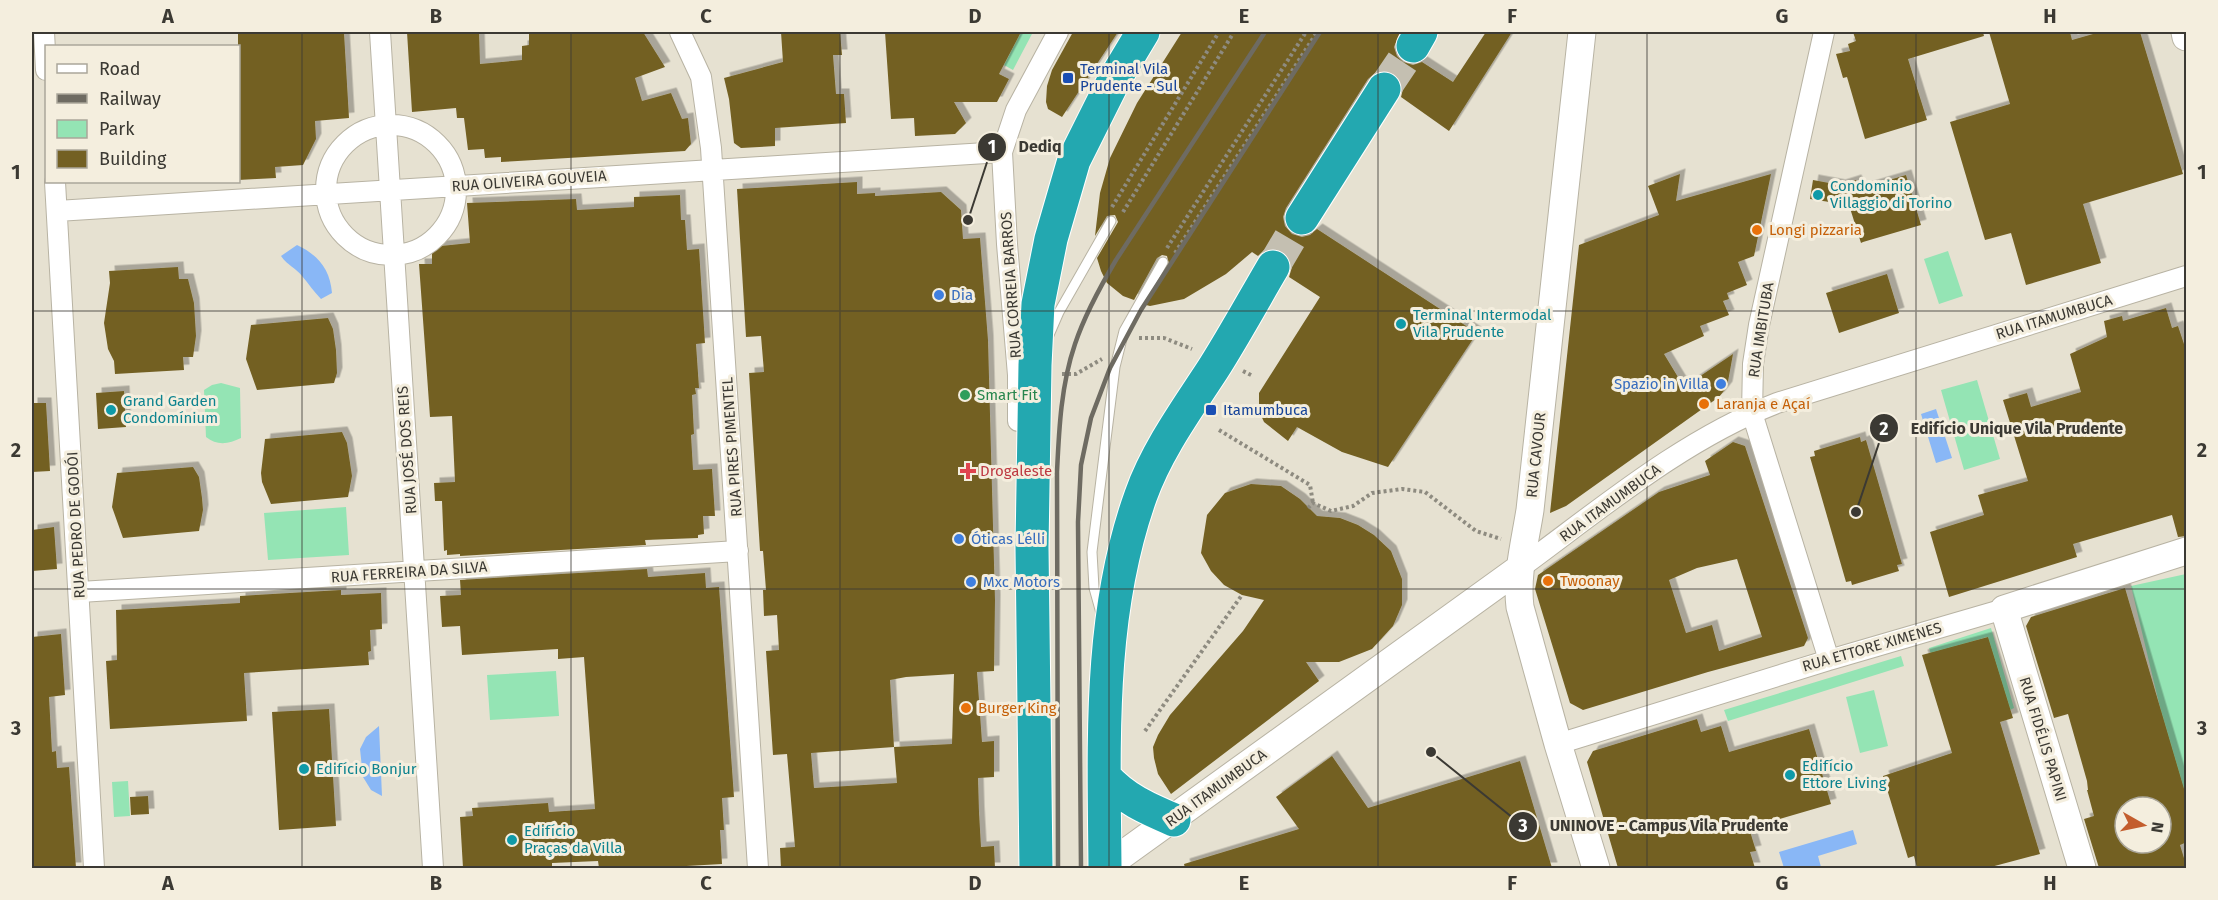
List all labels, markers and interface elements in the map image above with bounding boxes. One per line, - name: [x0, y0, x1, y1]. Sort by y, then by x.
- text: A: [161, 4, 175, 28]
- text: B: [430, 4, 442, 28]
- text: C: [700, 4, 712, 28]
- text: D: [968, 4, 982, 28]
- text: E: [1239, 4, 1249, 28]
- text: F: [1507, 4, 1517, 28]
- text: G: [1776, 4, 1788, 28]
- text: H: [2043, 4, 2057, 28]
- legend: [45, 45, 240, 183]
- text: Road: [99, 58, 141, 80]
- place label: Terminal Vila Prudente - Sul: [1080, 60, 1178, 95]
- marker: Terminal Vila Prudente - Sul: [1061, 71, 1075, 85]
- text: Railway: [99, 88, 161, 110]
- text: Park: [99, 118, 135, 140]
- callout: Dediq: [977, 130, 1074, 164]
- text: 1: [988, 136, 996, 158]
- text: Dediq: [1019, 137, 1061, 156]
- text: Building: [99, 148, 167, 170]
- text: 1: [11, 160, 21, 184]
- text: 1: [2197, 160, 2207, 184]
- street label: RUA OLIVEIRA GOUVEIA: [451, 167, 607, 195]
- place label: Condominio Villaggio di Torino: [1830, 177, 1952, 212]
- marker: Condominio Villaggio di Torino: [1811, 188, 1825, 202]
- street label: RUA CORREIA BARROS: [997, 211, 1025, 359]
- place label: Longi pizzaria: [1769, 221, 1862, 239]
- marker: Longi pizzaria: [1750, 223, 1764, 237]
- street label: RUA IMBITUBA: [1745, 281, 1777, 379]
- place label: Dia: [951, 286, 973, 304]
- marker: Dia: [932, 288, 946, 302]
- street label: RUA ITAMUMBUCA: [1994, 291, 2115, 343]
- place label: Terminal Intermodal Vila Prudente: [1413, 306, 1552, 341]
- marker: Terminal Intermodal Vila Prudente: [1394, 317, 1408, 331]
- place label: Spazio in Villa: [1614, 375, 1709, 393]
- street label: RUA PIRES PIMENTEL: [718, 376, 746, 517]
- marker: Spazio in Villa: [1714, 377, 1728, 391]
- street label: RUA JOSÉ DOS REIS: [394, 385, 420, 515]
- place label: Smart Fit: [977, 386, 1038, 404]
- marker: Smart Fit: [958, 388, 972, 402]
- place label: Grand Garden Condomínium: [123, 392, 218, 427]
- place label: Laranja e Açaí: [1716, 395, 1810, 413]
- marker: Laranja e Açaí: [1697, 397, 1711, 411]
- place label: Itamumbuca: [1223, 401, 1308, 419]
- marker: Grand Garden Condomínium: [104, 403, 118, 417]
- marker: Itamumbuca: [1204, 403, 1218, 417]
- street label: RUA CAVOUR: [1523, 411, 1549, 499]
- callout: Edifício Unique Vila Prudente: [1869, 411, 2135, 445]
- text: 2: [1879, 418, 1889, 440]
- text: Edifício Unique Vila Prudente: [1911, 419, 2123, 438]
- text: 2: [11, 438, 21, 462]
- text: 2: [2197, 438, 2207, 462]
- street label: RUA PEDRO DE GODÓI: [63, 451, 89, 599]
- street label: RUA ITAMUMBUCA: [1556, 460, 1664, 546]
- place label: Drogaleste: [980, 462, 1052, 480]
- marker: Drogaleste: [961, 464, 975, 478]
- place label: Óticas Lélli: [971, 530, 1045, 548]
- marker: Óticas Lélli: [952, 532, 966, 546]
- street label: RUA FERREIRA DA SILVA: [330, 558, 488, 586]
- place label: Twoonay: [1560, 572, 1620, 590]
- place label: Mxc Motors: [983, 573, 1060, 591]
- marker: Twoonay: [1541, 574, 1555, 588]
- marker: Mxc Motors: [964, 575, 978, 589]
- street label: RUA ETTORE XIMENES: [1800, 618, 1944, 676]
- street label: RUA FIDÉLIS PAPINI: [2016, 675, 2070, 803]
- place label: Burger King: [978, 699, 1057, 717]
- marker: Burger King: [959, 701, 973, 715]
- text: 3: [10, 716, 21, 740]
- text: 3: [2196, 716, 2207, 740]
- street label: RUA ITAMUMBUCA: [1162, 745, 1270, 831]
- place label: Edifício Ettore Living: [1802, 757, 1887, 792]
- place label: Edifício Bonjur: [316, 760, 417, 778]
- marker: Edifício Bonjur: [297, 762, 311, 776]
- marker: Edifício Ettore Living: [1783, 768, 1797, 782]
- north arrow: [2113, 795, 2173, 855]
- callout: UNINOVE - Campus Vila Prudente: [1508, 809, 1800, 843]
- text: 3: [1517, 815, 1528, 837]
- text: UNINOVE - Campus Vila Prudente: [1550, 816, 1788, 835]
- text: N: [2147, 821, 2168, 834]
- place label: Edifício Praças da Villa: [524, 822, 622, 857]
- marker: Edifício Praças da Villa: [505, 833, 519, 847]
- text: A: [161, 871, 175, 895]
- text: B: [430, 871, 442, 895]
- text: C: [700, 871, 712, 895]
- text: D: [968, 871, 982, 895]
- text: E: [1239, 871, 1249, 895]
- text: F: [1507, 871, 1517, 895]
- text: G: [1776, 871, 1788, 895]
- text: H: [2043, 871, 2057, 895]

